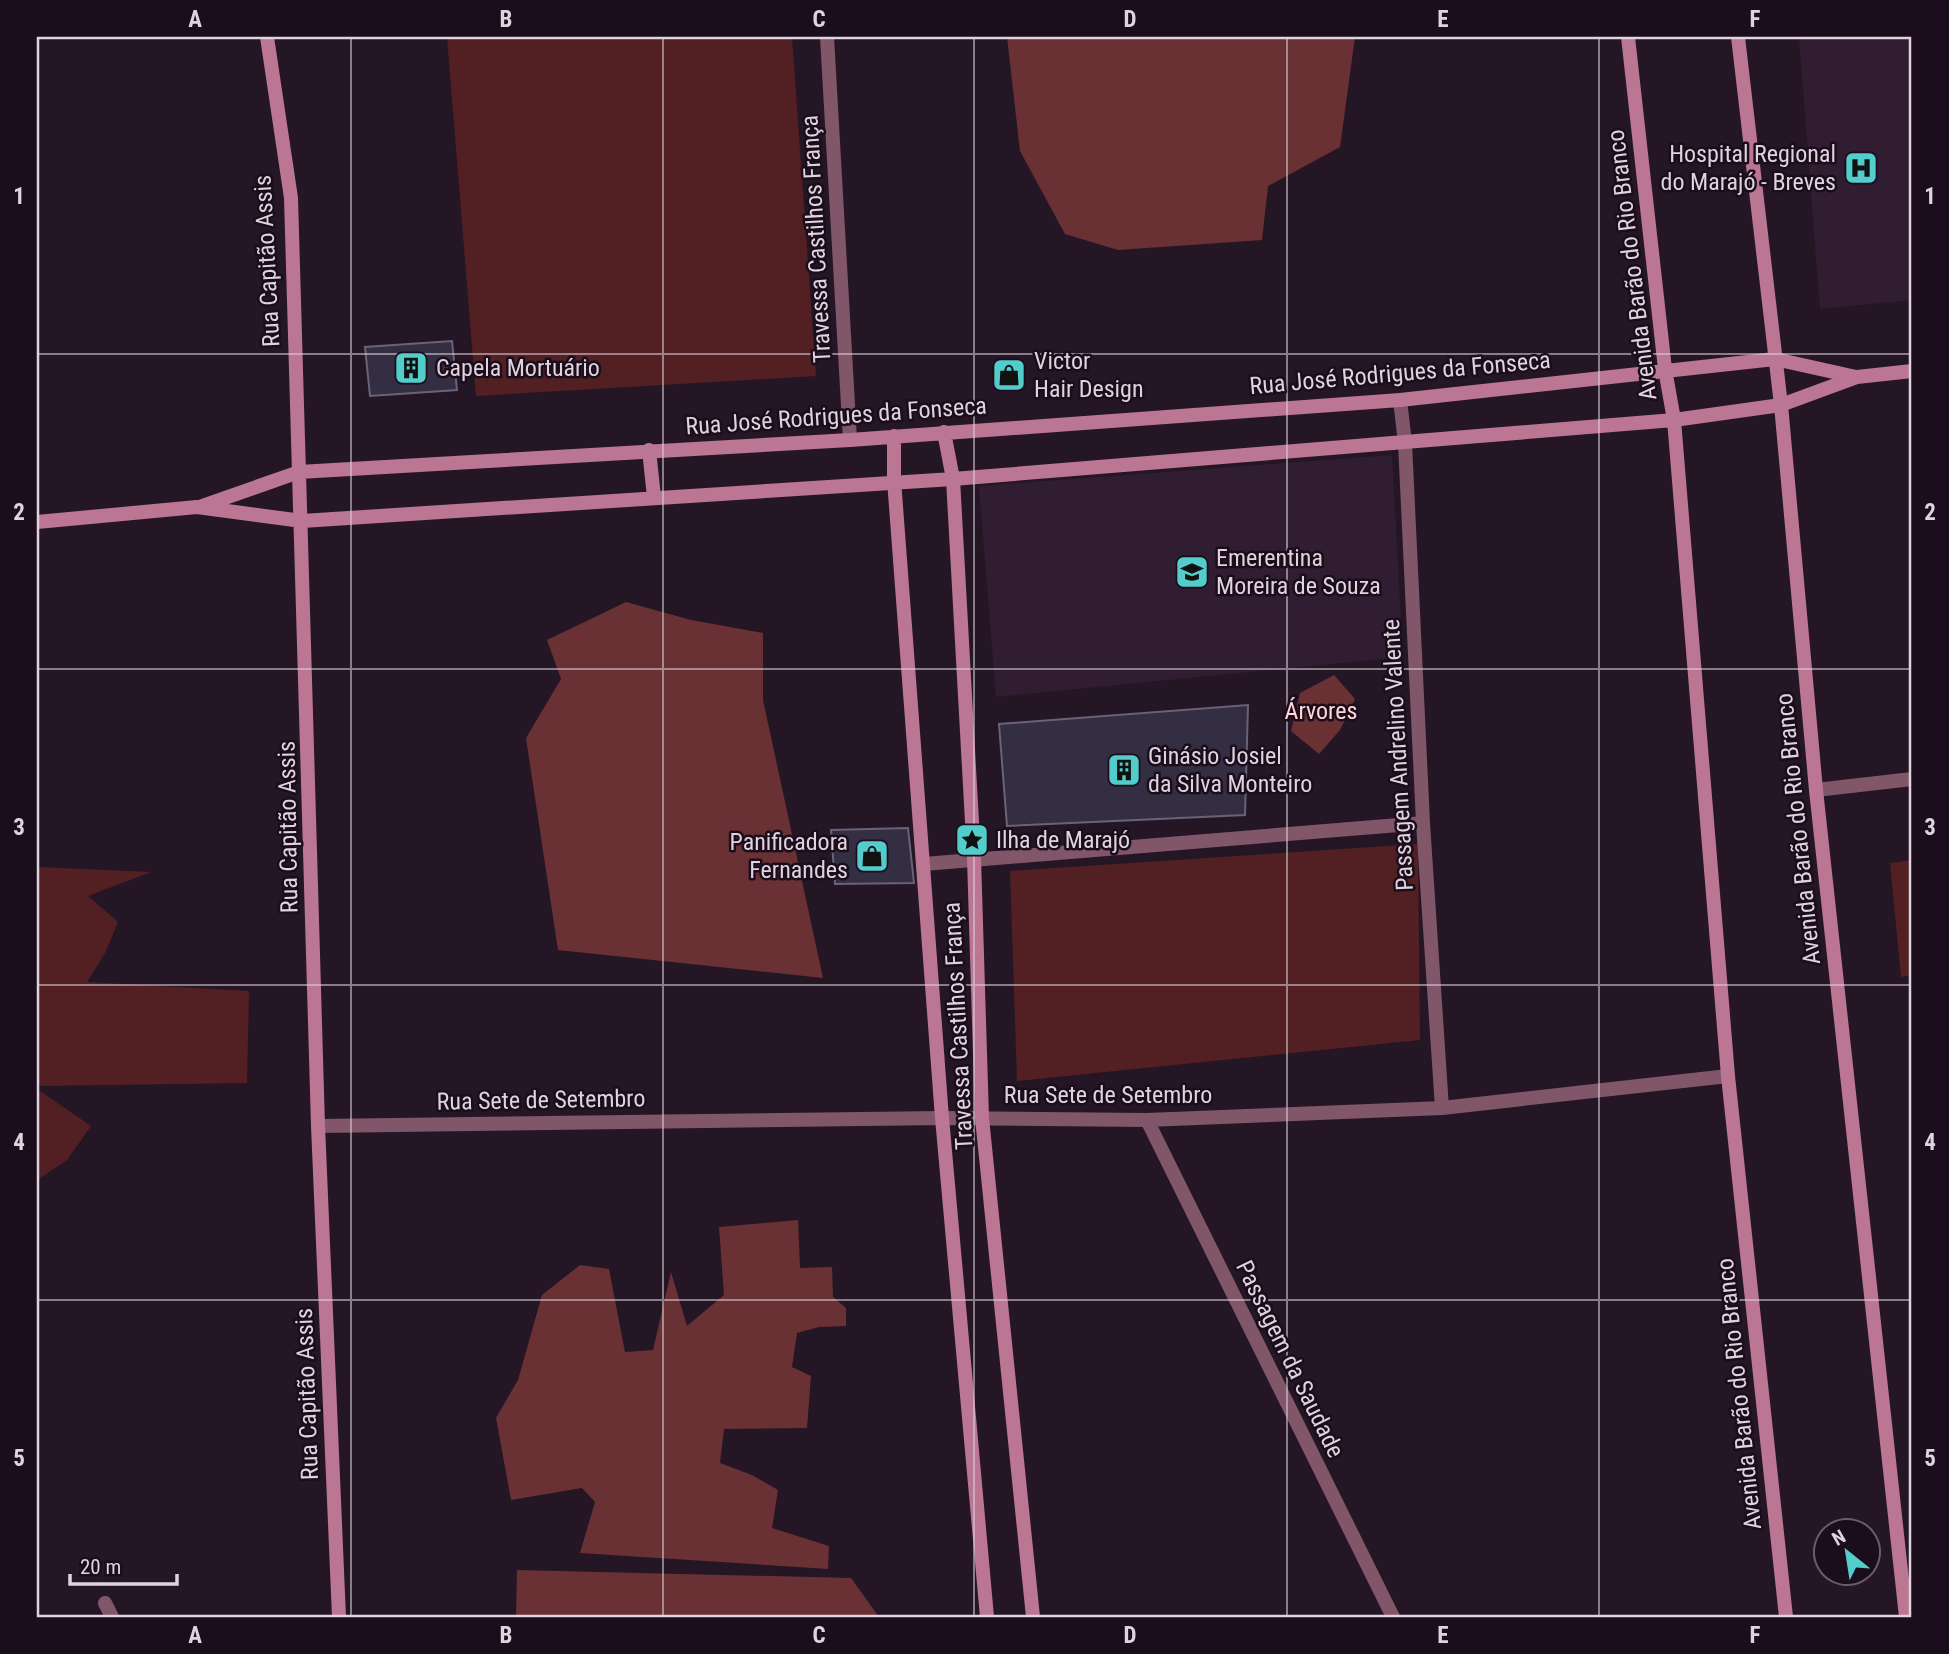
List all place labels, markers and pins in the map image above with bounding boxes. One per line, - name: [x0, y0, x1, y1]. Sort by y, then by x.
- place label: Hospital Regional do Marajó - Breves: [1661, 140, 1836, 196]
- hospital icon: Hospital Regional do Marajó - Breves: [1842, 149, 1880, 187]
- place label: Victor Hair Design: [1034, 347, 1144, 403]
- building icon: Capela Mortuário: [392, 349, 430, 387]
- place label: Capela Mortuário: [436, 354, 600, 382]
- shop icon: Victor Hair Design: [990, 356, 1028, 394]
- place label: Emerentina Moreira de Souza: [1216, 544, 1381, 600]
- school or university icon: Emerentina Moreira de Souza: [1173, 553, 1211, 591]
- place label: Ginásio Josiel da Silva Monteiro: [1148, 742, 1312, 798]
- building icon: Ginásio Josiel da Silva Monteiro: [1105, 751, 1143, 789]
- place icon: Ilha de Marajó: [953, 821, 991, 859]
- place label: Ilha de Marajó: [996, 826, 1130, 854]
- place label: Panificadora Fernandes: [730, 828, 848, 884]
- shop icon: Panificadora Fernandes: [853, 837, 891, 875]

